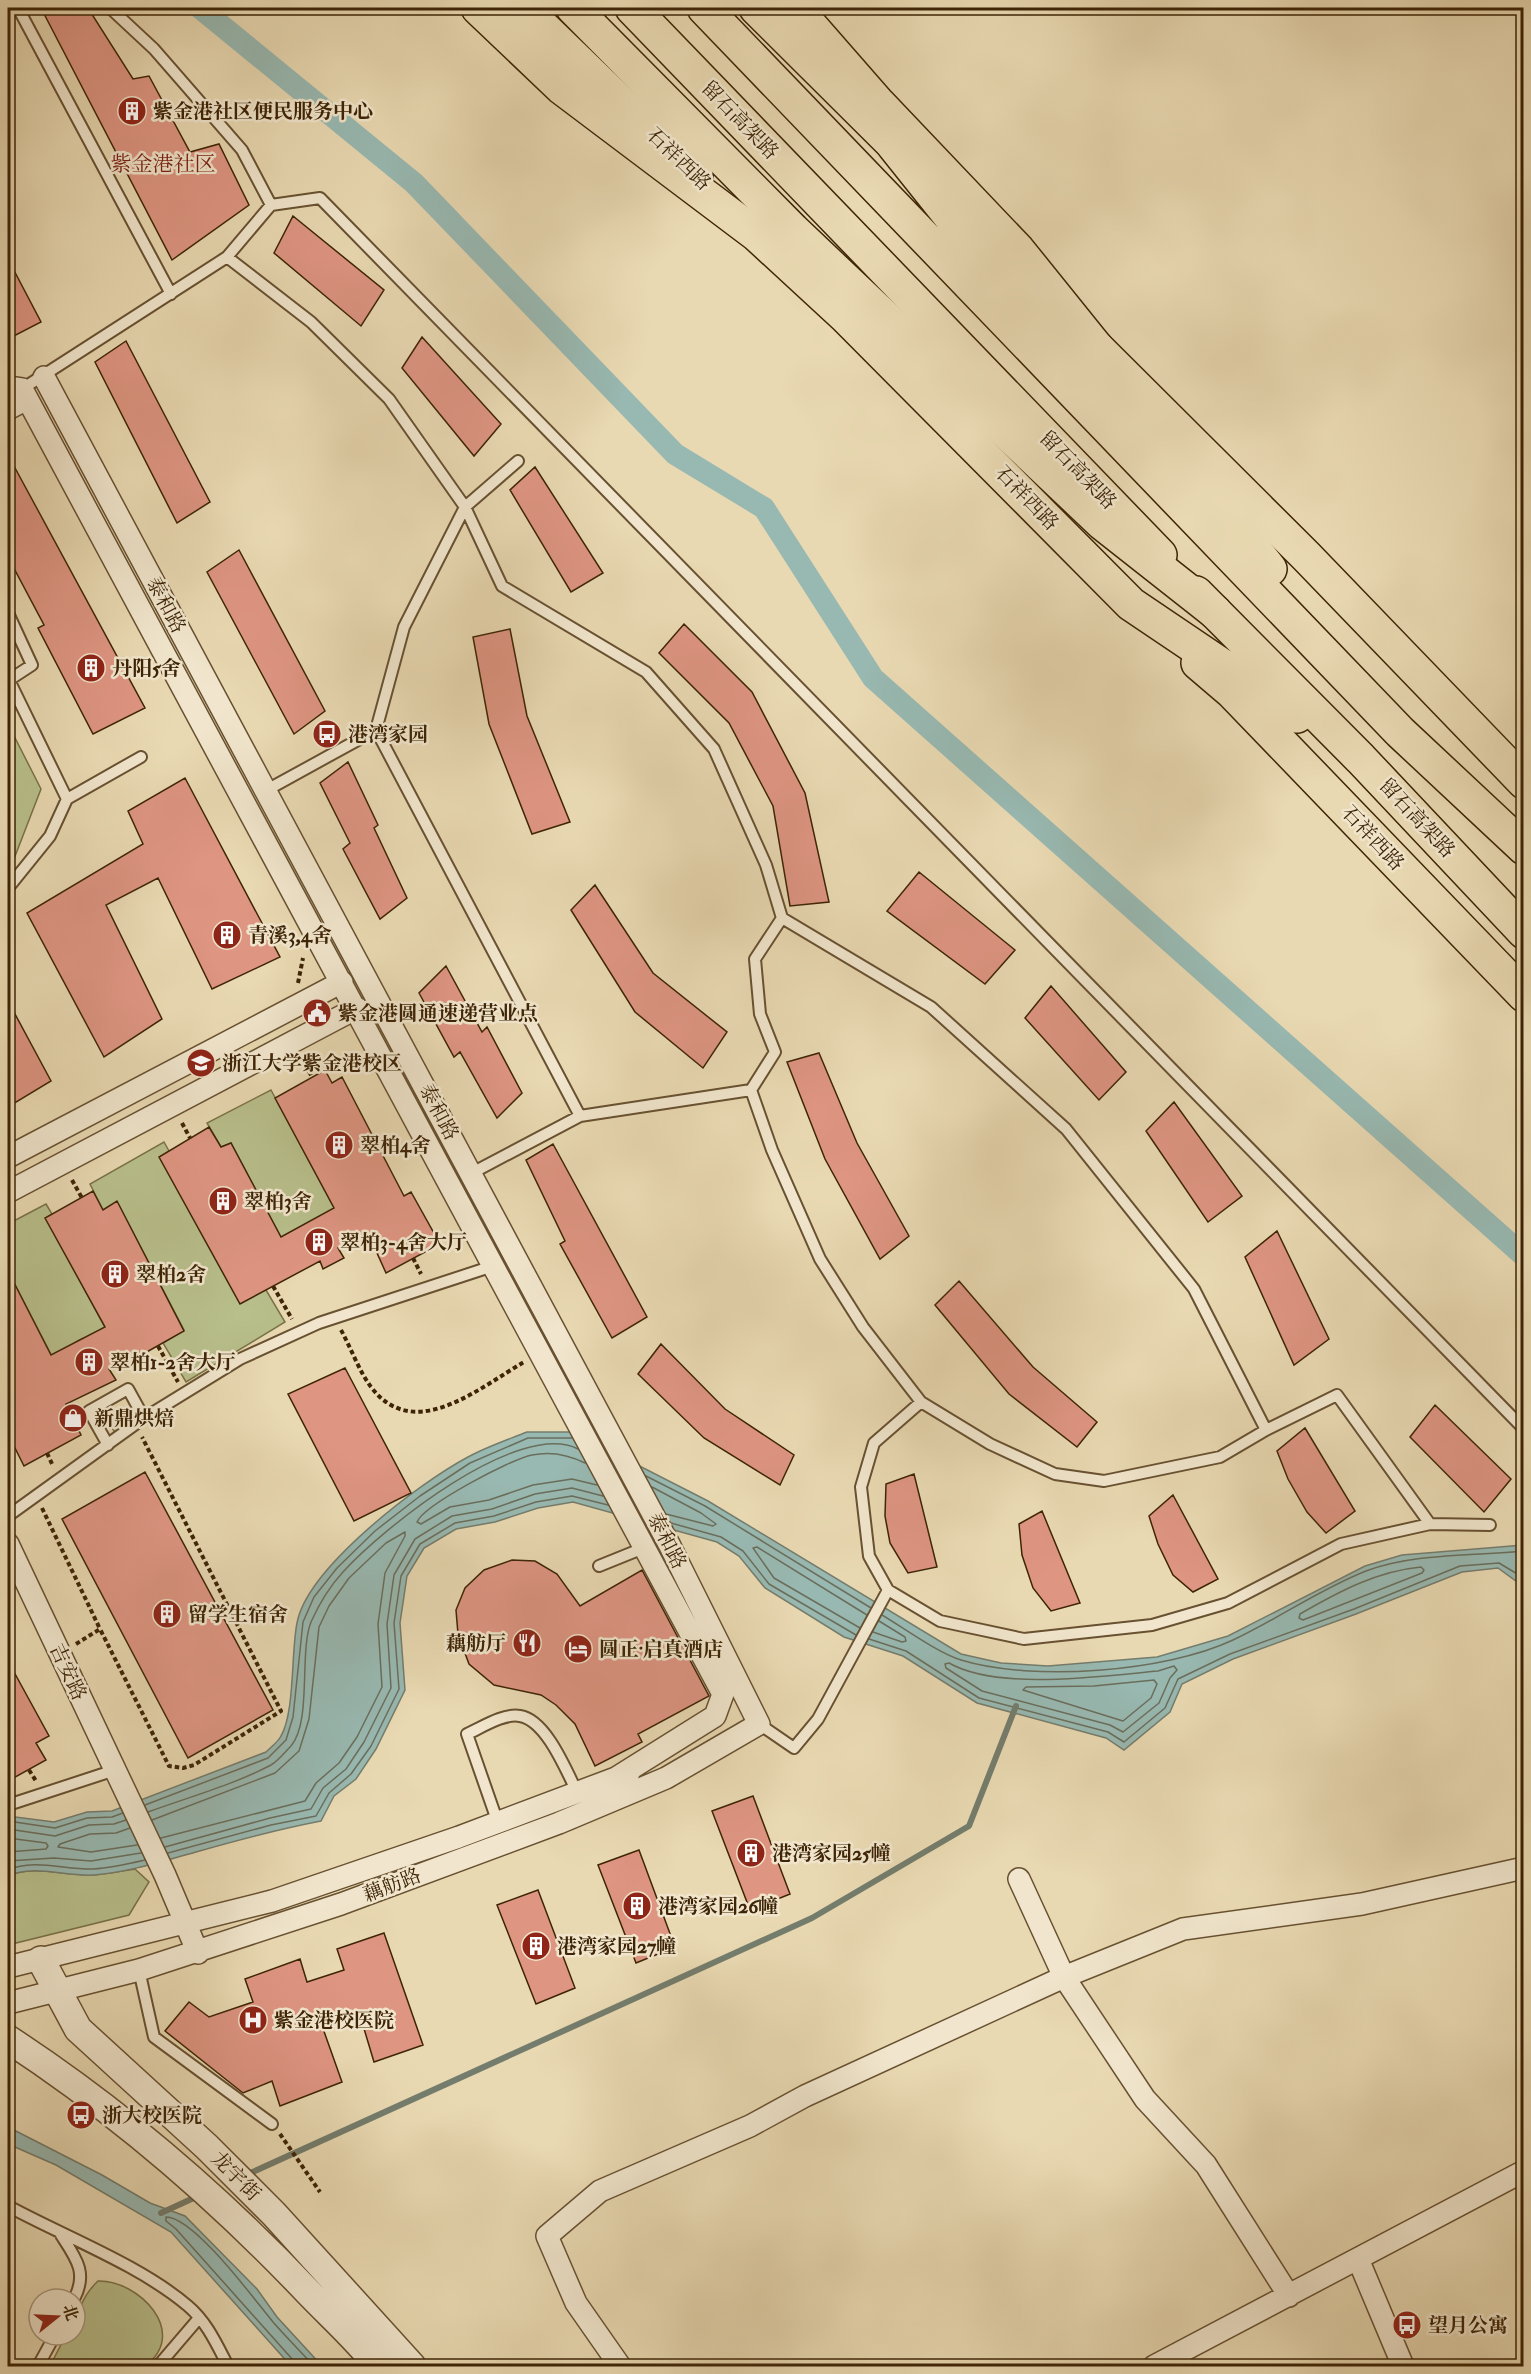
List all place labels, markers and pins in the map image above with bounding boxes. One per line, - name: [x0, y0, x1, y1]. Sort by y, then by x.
- building icon: 紫金港社区便民服务中心: [116, 95, 148, 127]
- place label: 紫金港社区便民服务中心: [153, 99, 373, 124]
- building icon: 丹阳5舍: [75, 652, 107, 684]
- place label: 丹阳5舍: [112, 656, 181, 681]
- bus stop icon: 港湾家园: [311, 718, 343, 750]
- place label: 港湾家园: [348, 722, 428, 747]
- building icon: 青溪3,4舍: [211, 919, 243, 951]
- place label: 青溪3,4舍: [248, 923, 332, 948]
- public building icon: 紫金港圆通速递营业点: [301, 997, 333, 1029]
- place label: 紫金港圆通速递营业点: [338, 1001, 538, 1026]
- school or university icon: 浙江大学紫金港校区: [185, 1047, 217, 1079]
- place label: 浙江大学紫金港校区: [222, 1051, 402, 1076]
- building icon: 翠柏4舍: [323, 1129, 355, 1161]
- place label: 翠柏4舍: [360, 1133, 431, 1158]
- building icon: 翠柏3舍: [207, 1185, 239, 1217]
- place label: 翠柏3舍: [244, 1189, 312, 1214]
- building icon: 翠柏3-4舍大厅: [303, 1226, 335, 1258]
- place label: 翠柏3-4舍大厅: [340, 1230, 467, 1255]
- building icon: 翠柏2舍: [99, 1258, 131, 1290]
- place label: 翠柏2舍: [136, 1262, 206, 1287]
- building icon: 翠柏1-2舍大厅: [73, 1346, 105, 1378]
- place label: 翠柏1-2舍大厅: [110, 1350, 236, 1375]
- shop icon: 新鼎烘焙: [57, 1402, 89, 1434]
- place label: 新鼎烘焙: [94, 1406, 174, 1431]
- building icon: 留学生宿舍: [151, 1598, 183, 1630]
- place label: 留学生宿舍: [188, 1602, 288, 1627]
- restaurant icon: 藕舫厅: [511, 1627, 543, 1659]
- place label: 藕舫厅: [446, 1631, 506, 1656]
- hotel icon: 圆正·启真酒店: [562, 1633, 594, 1665]
- place label: 圆正·启真酒店: [599, 1637, 723, 1662]
- building icon: 港湾家园25幢: [735, 1837, 767, 1869]
- place label: 港湾家园25幢: [772, 1841, 891, 1866]
- building icon: 港湾家园26幢: [621, 1890, 653, 1922]
- place label: 港湾家园26幢: [658, 1894, 778, 1919]
- building icon: 港湾家园27幢: [520, 1930, 552, 1962]
- place label: 港湾家园27幢: [557, 1934, 676, 1959]
- hospital icon: 紫金港校医院: [237, 2004, 269, 2036]
- place label: 紫金港校医院: [274, 2008, 394, 2033]
- bus stop icon: 浙大校医院: [65, 2099, 97, 2131]
- place label: 浙大校医院: [102, 2103, 202, 2128]
- bus stop icon: 望月公寓: [1391, 2309, 1423, 2341]
- place label: 望月公寓: [1428, 2313, 1508, 2338]

